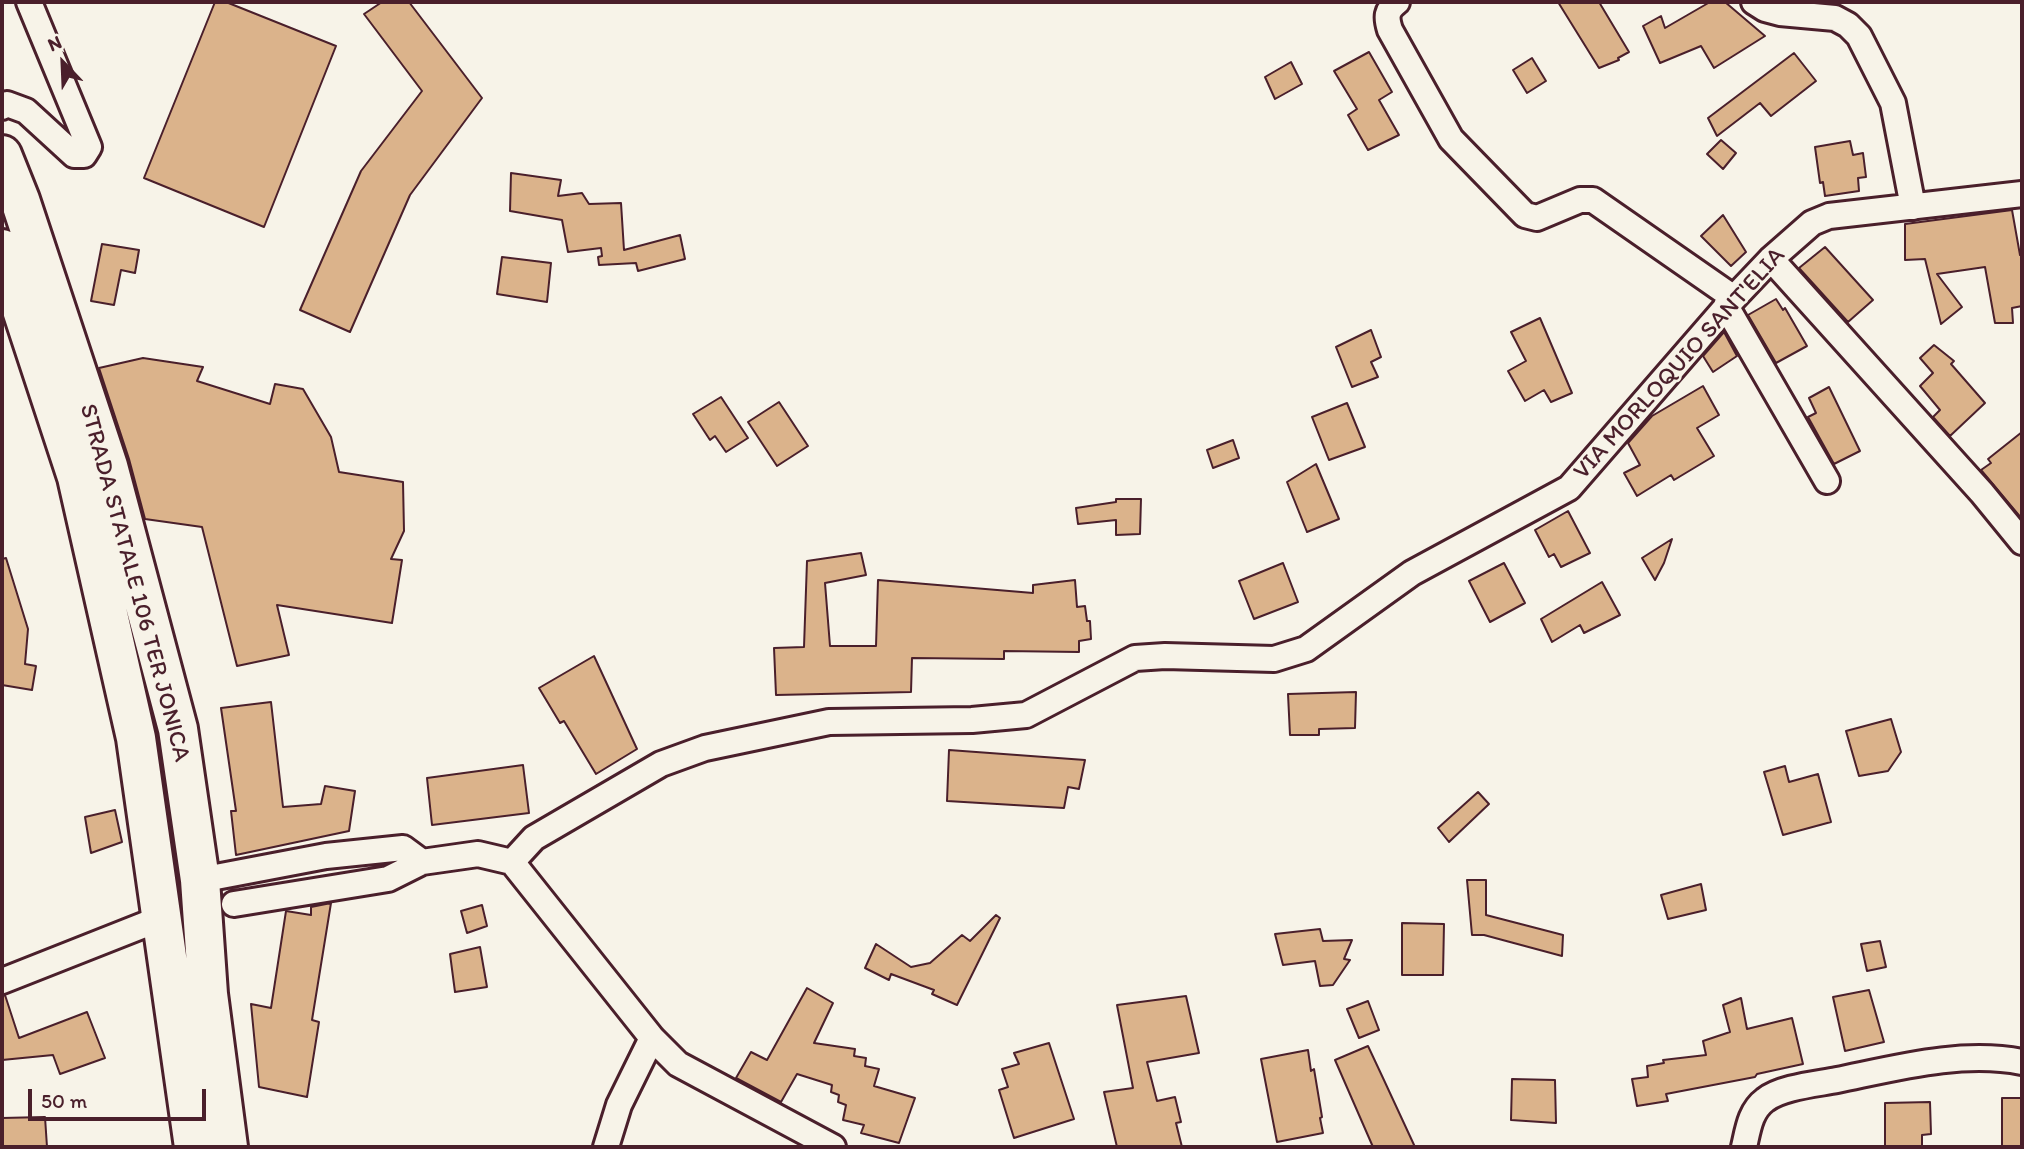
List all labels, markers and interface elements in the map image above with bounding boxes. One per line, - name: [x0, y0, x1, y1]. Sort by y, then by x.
- north arrow: [28, 28, 98, 98]
- text: N: [44, 30, 65, 56]
- street label: VIA MORLOQUIO SANT'ELIA: [1568, 242, 1792, 486]
- street label: STRADA STATALE 106 TER JONICA: [72, 401, 196, 765]
- scale bar: [32, 1076, 210, 1120]
- text: 50 m: [41, 1088, 87, 1113]

